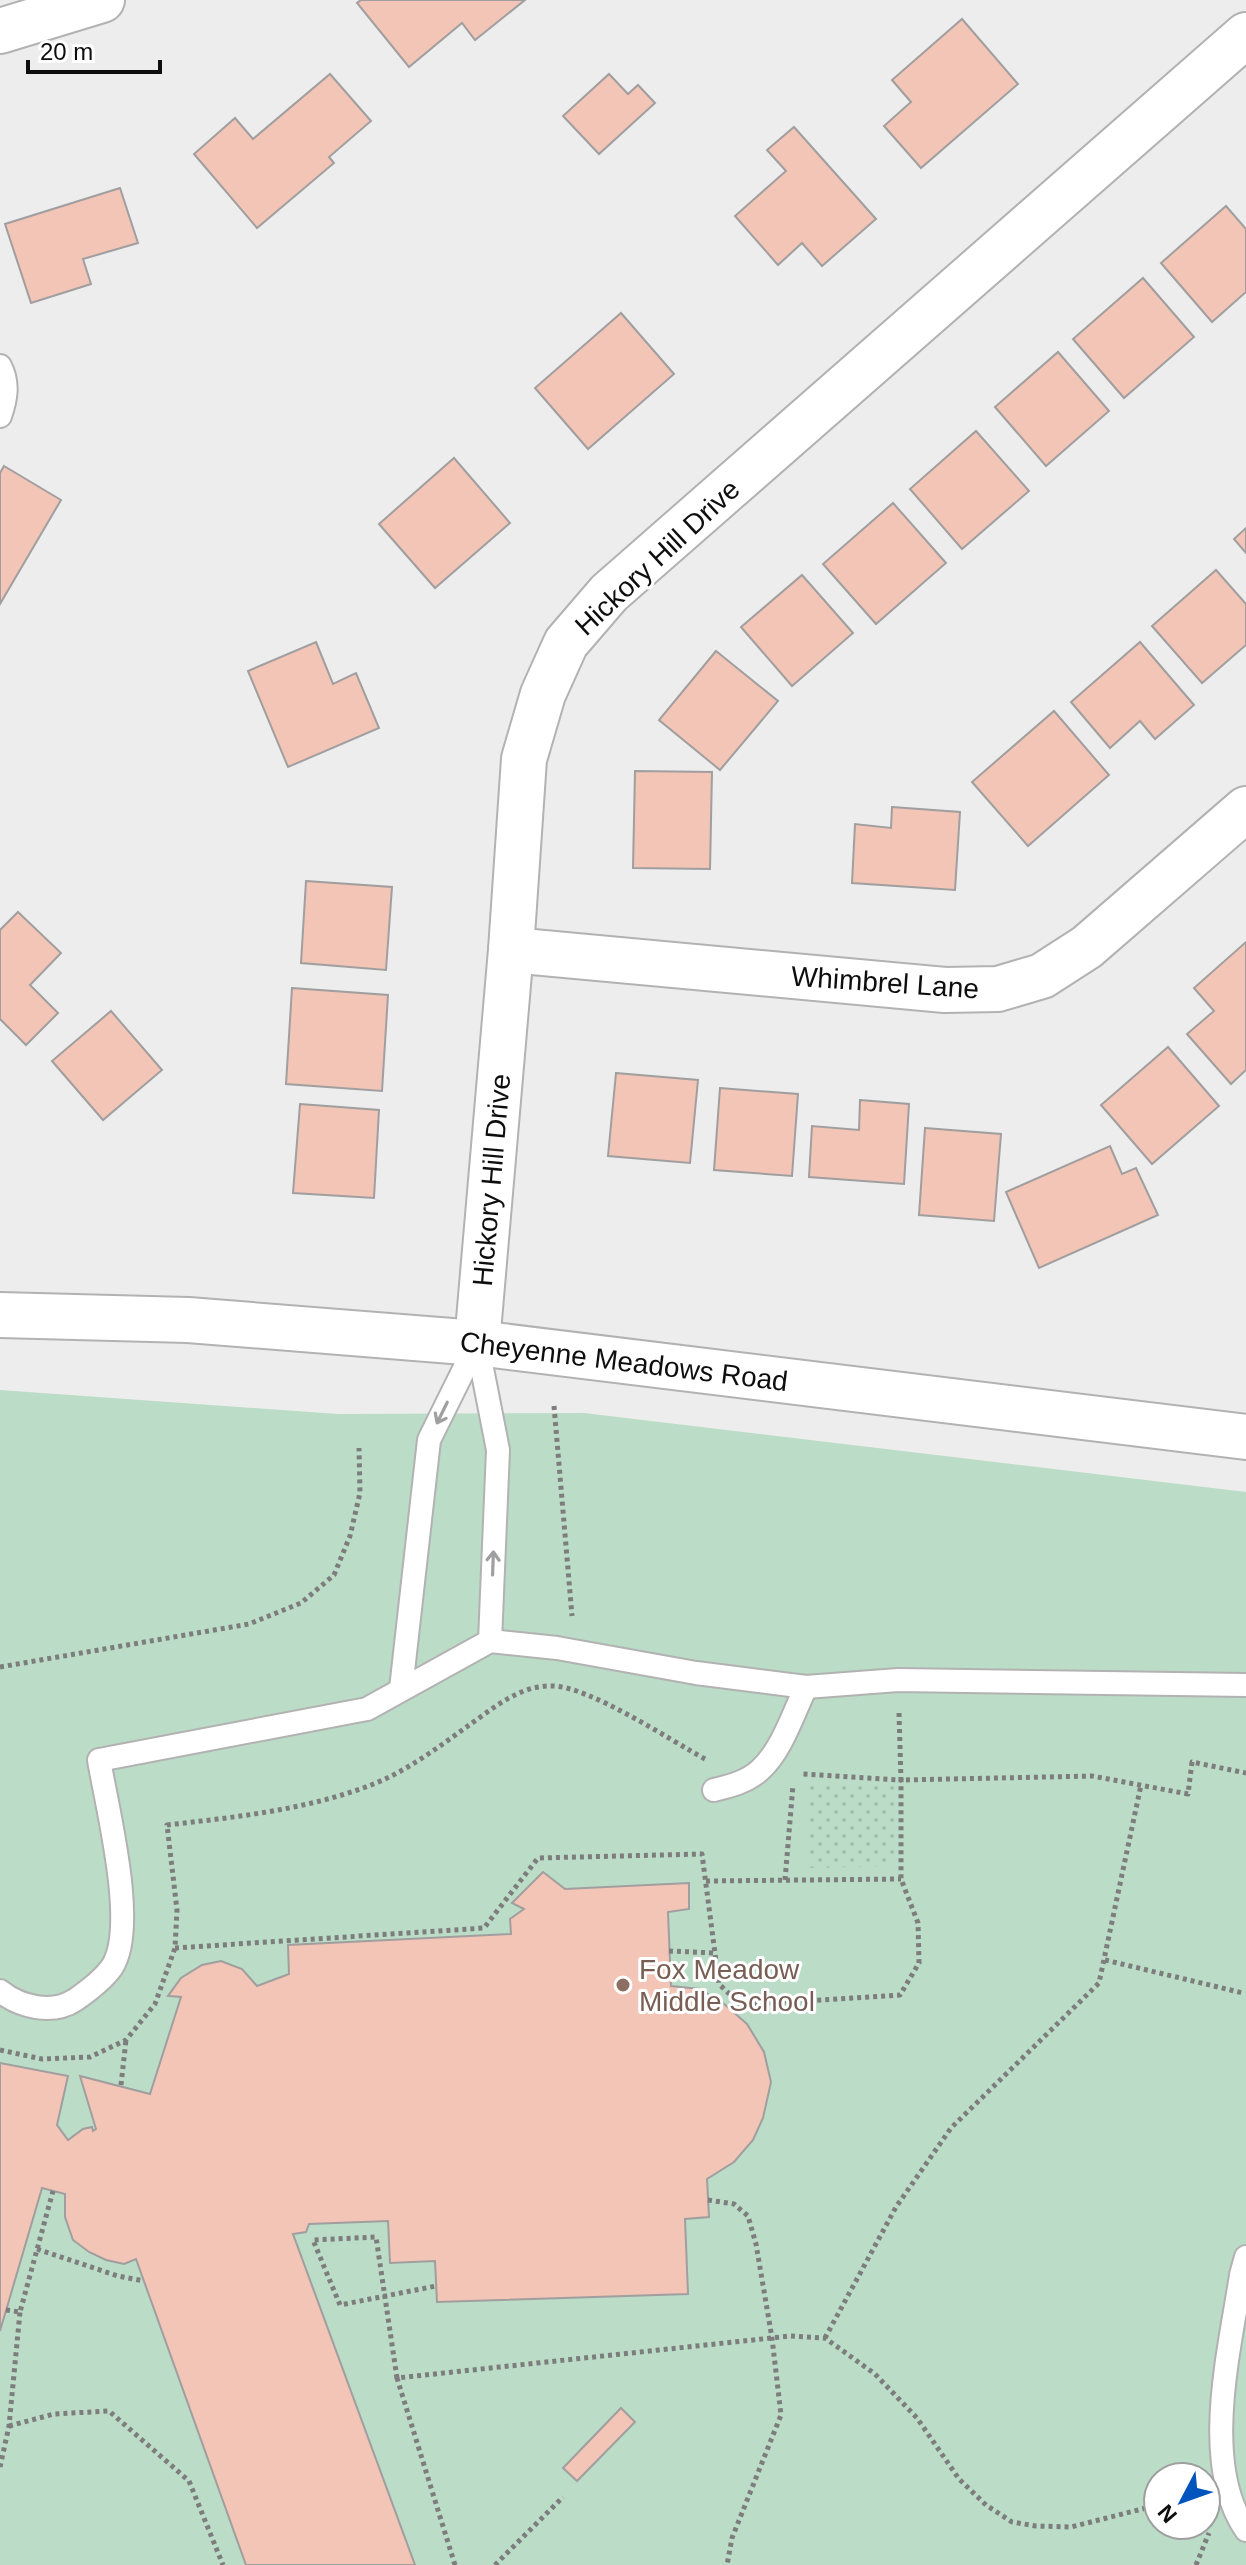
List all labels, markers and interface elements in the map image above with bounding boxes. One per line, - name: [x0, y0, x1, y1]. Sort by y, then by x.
- scale bar: [28, 24, 160, 74]
- text: 20 m: [40, 38, 93, 65]
- street label: Hickory Hill Drive: [569, 473, 746, 641]
- street label: Whimbrel Lane: [790, 960, 980, 1005]
- street label: Hickory Hill Drive: [467, 1073, 516, 1288]
- street label: Cheyenne Meadows Road: [458, 1326, 790, 1397]
- one-way arrow: [434, 1400, 449, 1424]
- one-way arrow: [486, 1550, 501, 1577]
- place label: Fox Meadow Middle School: [639, 1954, 815, 2017]
- marker: Fox Meadow Middle School: [614, 1976, 632, 1994]
- north arrow: [1142, 2461, 1222, 2541]
- text: N: [1153, 2500, 1182, 2528]

